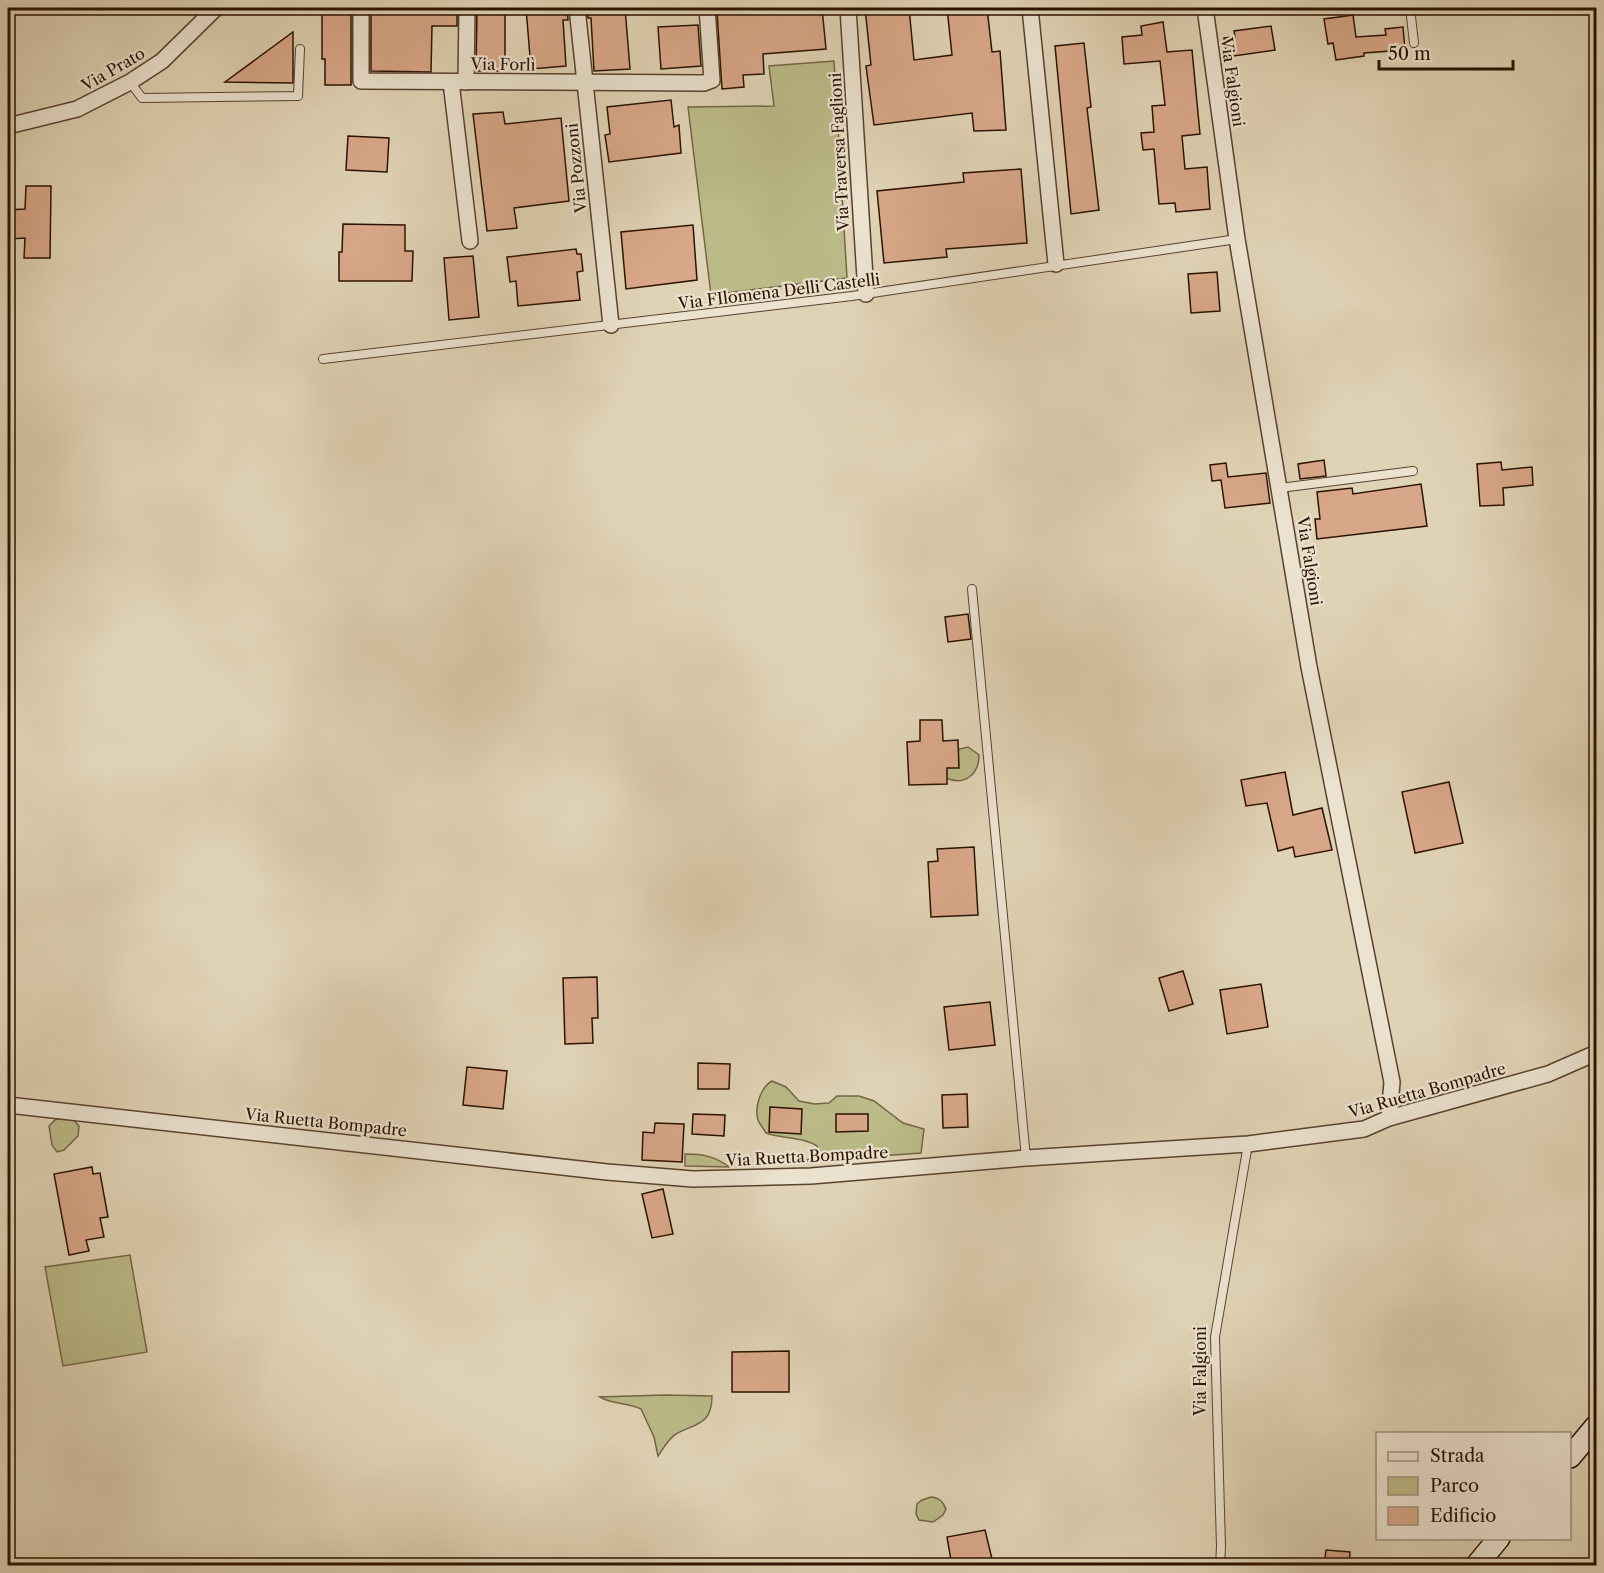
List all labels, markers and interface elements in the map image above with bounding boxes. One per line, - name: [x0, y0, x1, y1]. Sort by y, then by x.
- scale bar: [1379, 33, 1512, 71]
- street label: Via Falgioni: [1217, 35, 1249, 128]
- street label: Via Prato: [77, 43, 148, 96]
- text: 50 m: [1388, 43, 1431, 65]
- street label: Via Forlì: [469, 53, 536, 75]
- street label: Via Traversa Faglioni: [825, 72, 853, 233]
- street label: Via Pozzoni: [561, 122, 591, 215]
- street label: Via FIlomena Delli Castelli: [676, 269, 881, 313]
- street label: Via Falgioni: [1293, 514, 1327, 607]
- street label: Via Ruetta Bompadre: [1345, 1058, 1508, 1122]
- street label: Via Ruetta Bompadre: [243, 1103, 408, 1140]
- street label: Via Ruetta Bompadre: [724, 1142, 889, 1170]
- street label: Via Falgioni: [1190, 1326, 1210, 1417]
- legend: [1376, 1432, 1571, 1540]
- text: Strada: [1430, 1445, 1485, 1467]
- text: Parco: [1430, 1475, 1479, 1497]
- text: Edificio: [1430, 1505, 1496, 1527]

